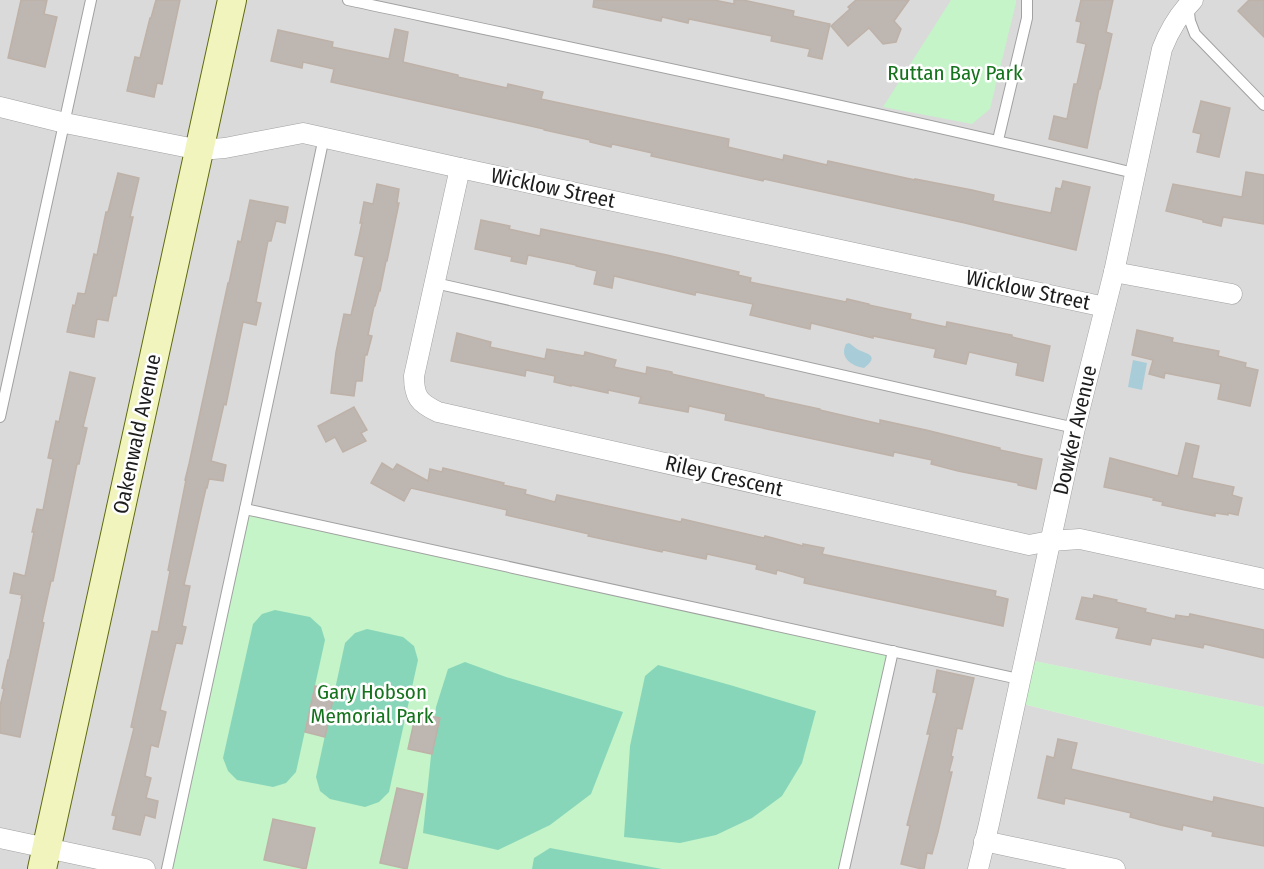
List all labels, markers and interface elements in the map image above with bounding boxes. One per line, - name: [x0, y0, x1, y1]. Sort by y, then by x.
- park label: Ruttan Bay Park: [887, 60, 1023, 86]
- street label: Wicklow Street: [488, 162, 618, 214]
- street label: Wicklow Street: [963, 264, 1093, 316]
- street label: Oakenwald Avenue: [107, 352, 167, 516]
- street label: Dowker Avenue: [1047, 363, 1103, 497]
- street label: Riley Crescent: [663, 450, 786, 502]
- park label: Gary Hobson Memorial Park: [311, 679, 434, 729]

